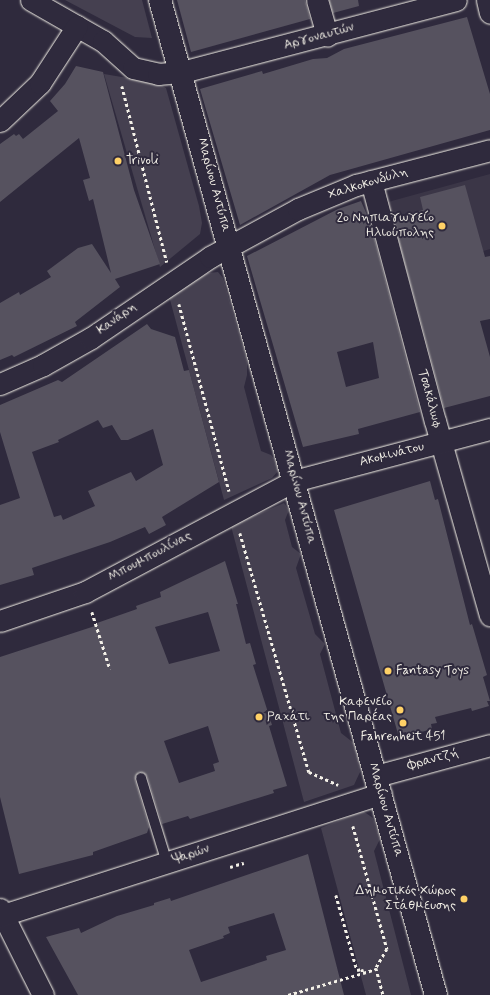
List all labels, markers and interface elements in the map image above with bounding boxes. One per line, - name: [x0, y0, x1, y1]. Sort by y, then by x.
- street label: Αργοναυτών: [282, 20, 356, 54]
- street label: Μαρίνου Αντύπα: [193, 136, 233, 234]
- place label: Trivoli: [126, 153, 158, 169]
- marker: Trivoli: [113, 156, 123, 166]
- street label: Χαλκοκονδύλη: [326, 165, 410, 203]
- place label: 2ο Νηπιαγωγείο Ηλιούπολης: [337, 211, 434, 242]
- marker: 2ο Νηπιαγωγείο Ηλιούπολης: [437, 221, 447, 231]
- street label: Κανάρη: [94, 299, 140, 339]
- street label: Τσακάλωφ: [414, 368, 444, 430]
- street label: Ακομινάτου: [358, 439, 426, 471]
- street label: Μαρίνου Αντύπα: [279, 448, 319, 546]
- street label: Μπουμπουλίνας: [106, 528, 194, 586]
- place label: Fantasy Toys: [396, 663, 468, 679]
- marker: Fantasy Toys: [383, 666, 393, 676]
- place label: Καφενείο της Παρέας: [323, 695, 392, 726]
- marker: Καφενείο της Παρέας: [395, 705, 405, 715]
- place label: Ραχάτι: [267, 709, 309, 725]
- marker: Ραχάτι: [254, 712, 264, 722]
- marker: Fahrenheit 451: [398, 718, 408, 728]
- place label: Fahrenheit 451: [361, 729, 445, 745]
- street label: Φραντζή: [406, 746, 460, 774]
- street label: Μαρίνου Αντύπα: [364, 761, 406, 859]
- street label: Ψαρών: [171, 842, 211, 868]
- place label: Δημοτικός Χώρος Στάθμευσης: [355, 884, 456, 915]
- marker: Δημοτικός Χώρος Στάθμευσης: [459, 894, 469, 904]

